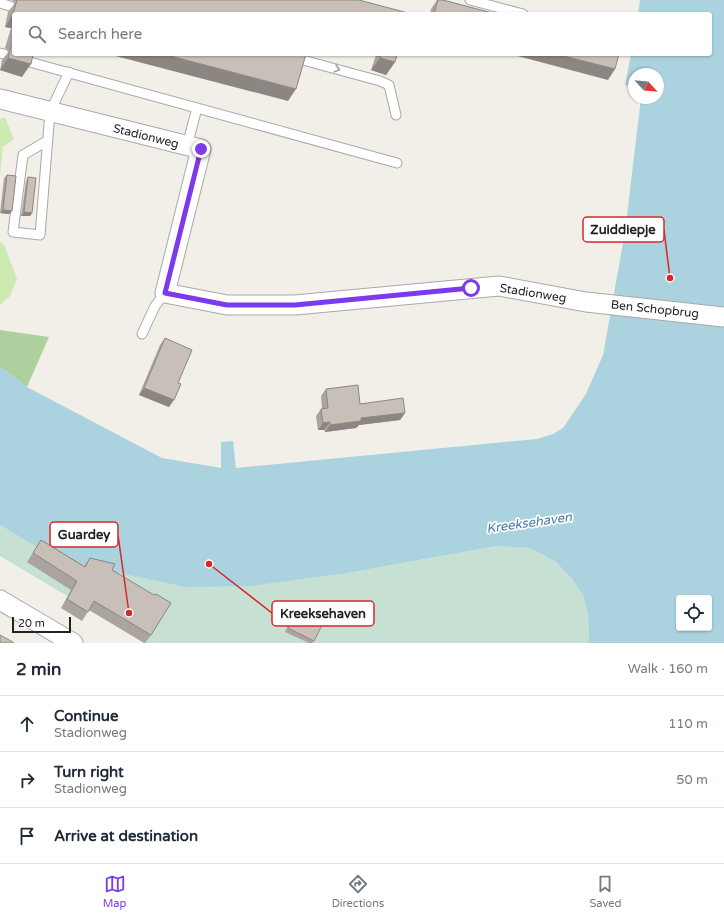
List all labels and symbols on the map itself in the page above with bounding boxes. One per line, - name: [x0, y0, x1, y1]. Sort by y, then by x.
- one-way arrow: [333, 64, 340, 73]
- north arrow: [628, 68, 664, 104]
- street label: Stadionweg: [112, 121, 180, 151]
- route end: [192, 140, 210, 158]
- callout: Zuiddiepje: [583, 217, 664, 242]
- text: Zuiddiepje: [590, 222, 656, 238]
- route start: [462, 279, 480, 297]
- street label: Stadionweg: [499, 281, 567, 305]
- street label: Ben Schopbrug: [610, 297, 700, 321]
- water label: Kreeksehaven: [485, 509, 574, 537]
- callout: Guardey: [50, 522, 118, 547]
- text: Guardey: [58, 527, 110, 543]
- callout: Kreeksehaven: [272, 601, 374, 626]
- text: Kreeksehaven: [280, 606, 366, 622]
- scale bar: [12, 615, 71, 634]

